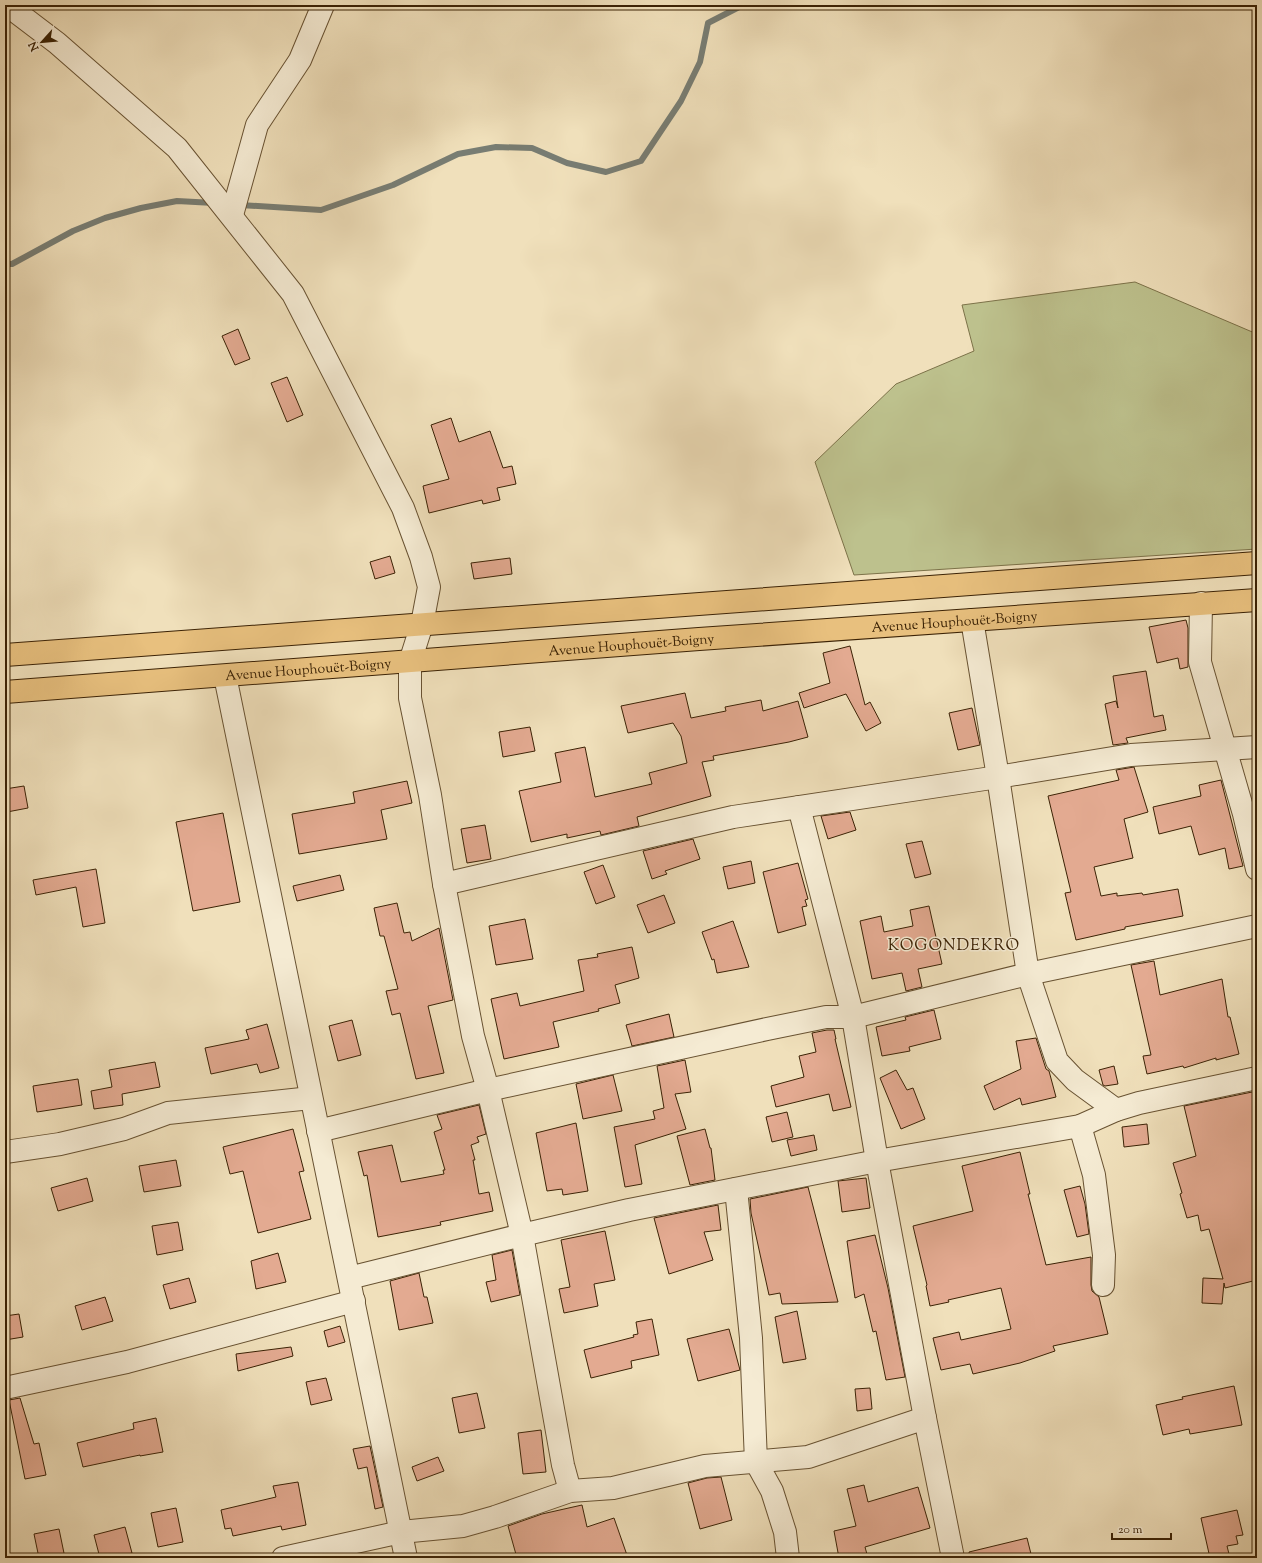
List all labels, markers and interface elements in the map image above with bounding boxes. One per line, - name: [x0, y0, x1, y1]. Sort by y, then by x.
- north arrow: [22, 22, 62, 62]
- text: N: [25, 38, 44, 55]
- street label: Avenue Houphouët-Boigny: [871, 607, 1038, 639]
- street label: Avenue Houphouët-Boigny: [548, 630, 715, 662]
- street label: Avenue Houphouët-Boigny: [225, 655, 392, 687]
- district label: KOGONDEKRO: [888, 935, 1020, 958]
- scale bar: [1112, 1515, 1171, 1541]
- text: 20 m: [1118, 1521, 1143, 1539]

